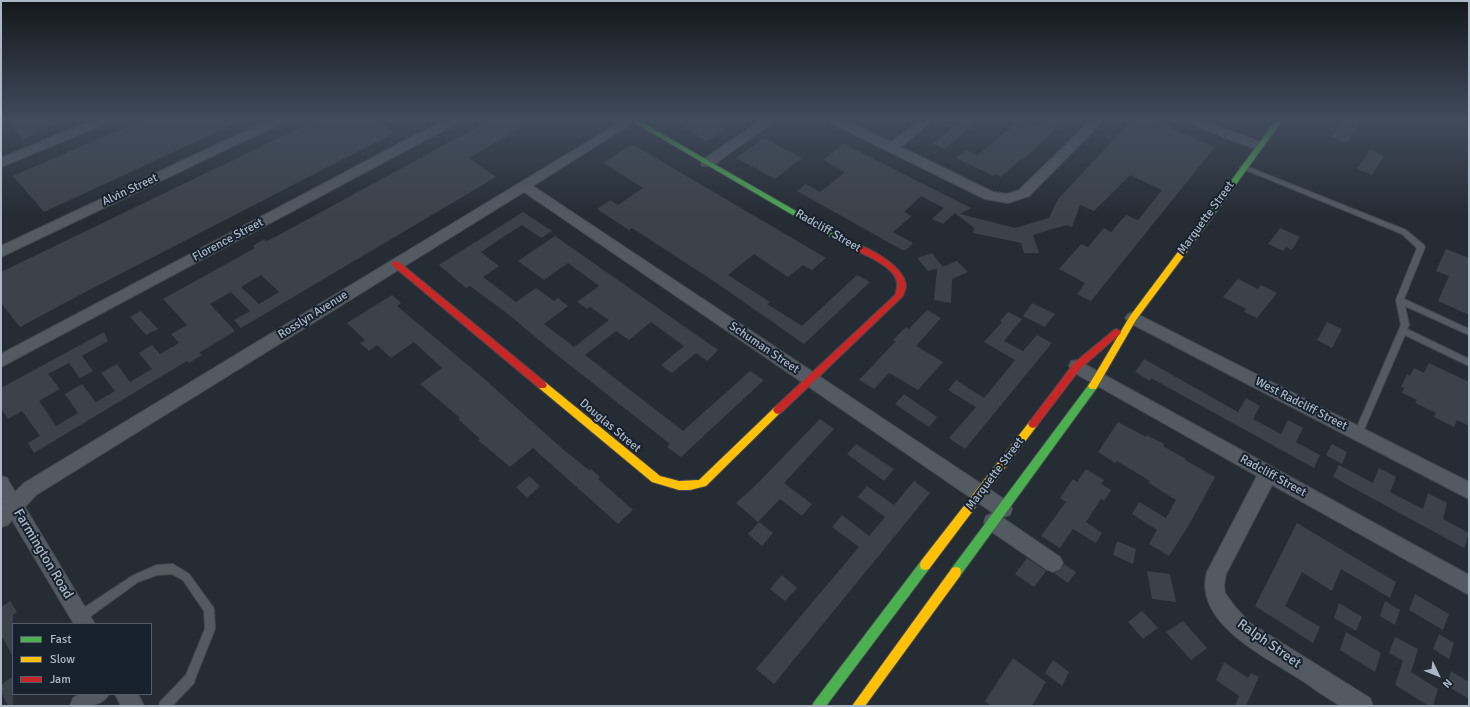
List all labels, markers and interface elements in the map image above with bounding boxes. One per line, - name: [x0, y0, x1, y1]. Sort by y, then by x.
- street label: Alvin Street: [100, 171, 160, 209]
- street label: Marquette Street: [1175, 179, 1237, 257]
- street label: Radcliff Street: [793, 206, 863, 256]
- street label: Florence Street: [190, 215, 266, 265]
- street label: Rosslyn Avenue: [275, 288, 351, 342]
- street label: Schuman Street: [726, 319, 802, 377]
- street label: West Radcliff Street: [1253, 375, 1349, 433]
- street label: Douglas Street: [576, 396, 644, 456]
- street label: Marquette Street: [963, 435, 1027, 513]
- street label: Radcliff Street: [1237, 452, 1309, 500]
- street label: Farmington Road: [10, 506, 76, 602]
- street label: Ralph Street: [1234, 616, 1304, 672]
- legend: [12, 623, 152, 695]
- text: Fast: [50, 632, 71, 647]
- text: Slow: [50, 652, 75, 667]
- north arrow: [1418, 655, 1458, 695]
- text: Jam: [50, 672, 71, 687]
- text: N: [1440, 676, 1455, 691]

